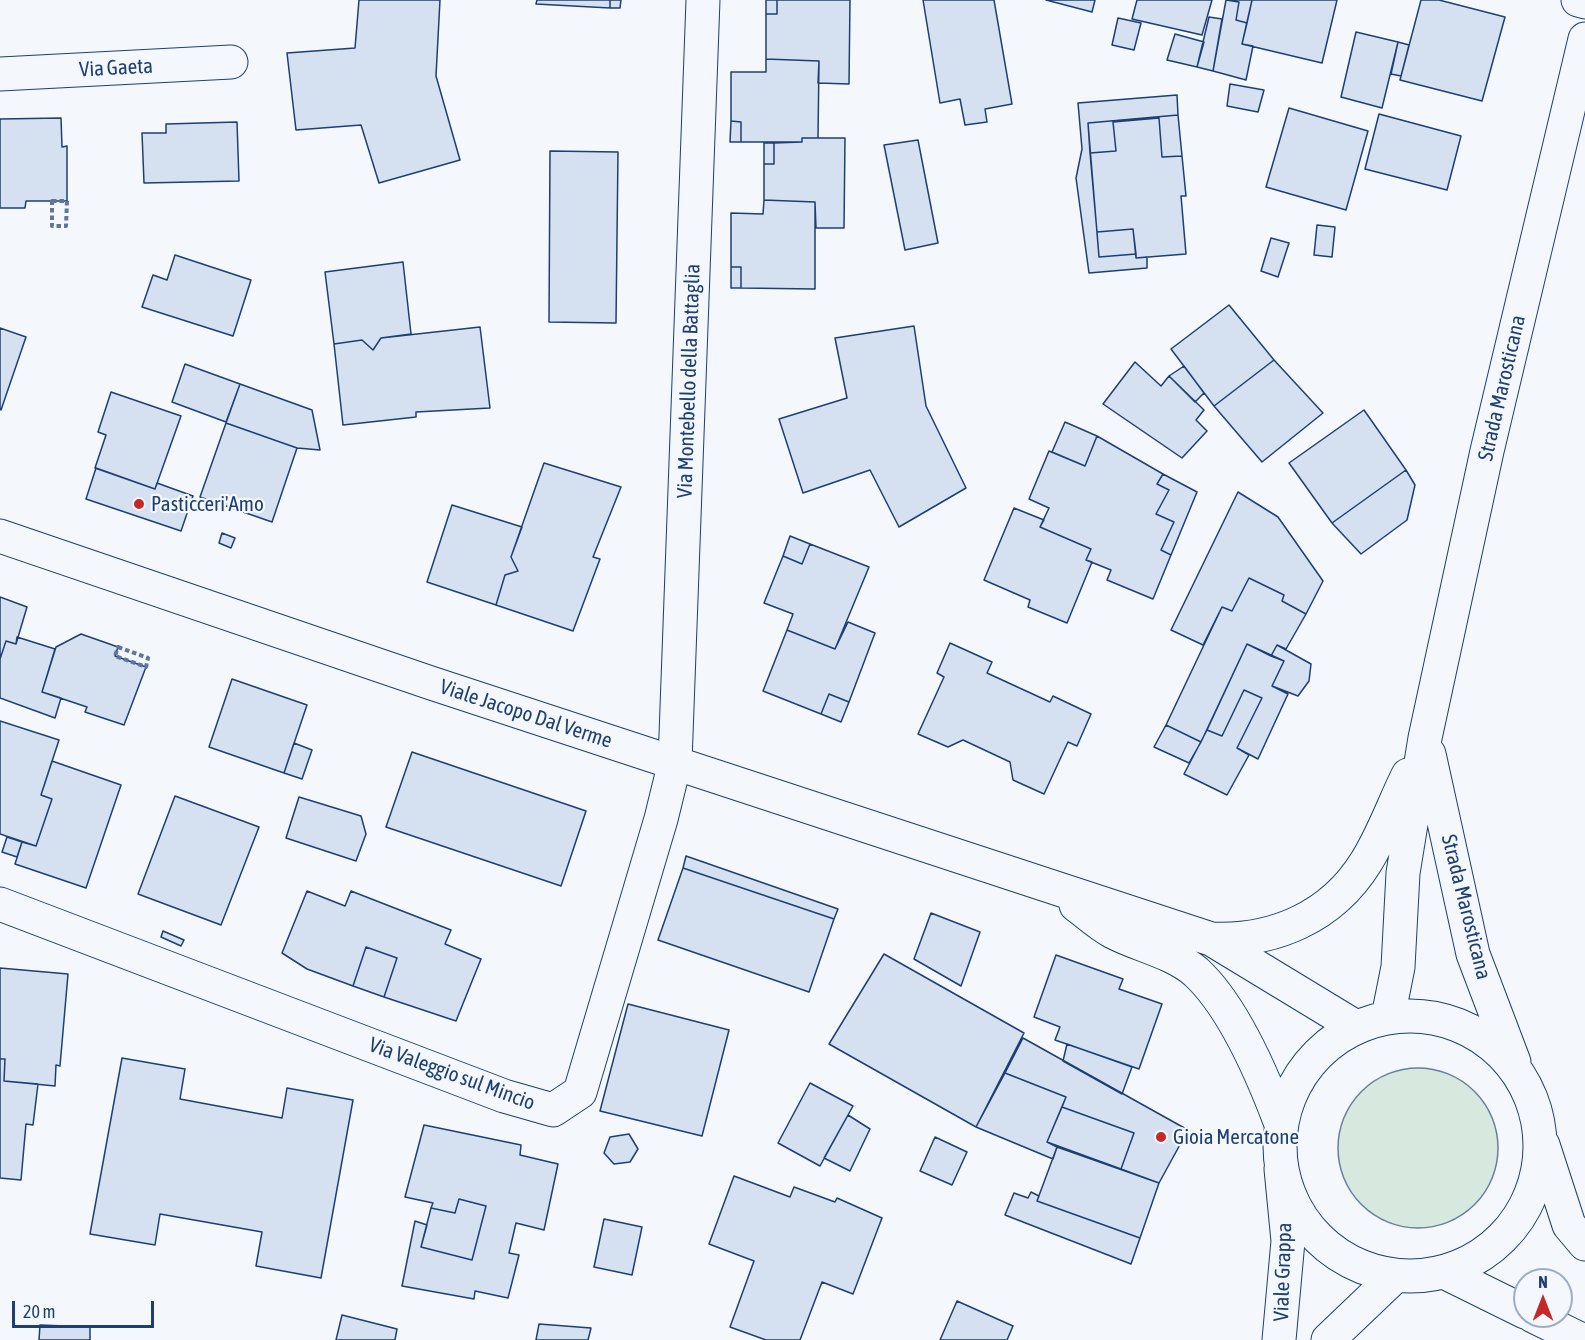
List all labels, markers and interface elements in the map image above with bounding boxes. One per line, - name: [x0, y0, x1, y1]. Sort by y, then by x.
- street label: Via Gaeta: [78, 53, 154, 83]
- street label: Via Montebello della Battaglia: [672, 263, 706, 499]
- street label: Strada Marosticana: [1473, 313, 1531, 463]
- place label: Pasticceri'Amo: [151, 491, 264, 517]
- marker: Pasticceri'Amo: [132, 497, 146, 511]
- street label: Viale Jacopo Dal Verme: [437, 674, 615, 754]
- street label: Strada Marosticana: [1436, 832, 1496, 982]
- street label: Via Valeggio sul Mincio: [366, 1032, 538, 1116]
- place label: Gioia Mercatone: [1173, 1124, 1299, 1150]
- marker: Gioia Mercatone: [1154, 1130, 1168, 1144]
- street label: Viale Grappa: [1269, 1222, 1297, 1322]
- north arrow: [1513, 1268, 1573, 1328]
- text: N: [1538, 1273, 1548, 1291]
- scale bar: [15, 1289, 158, 1327]
- text: 20 m: [23, 1301, 55, 1322]

